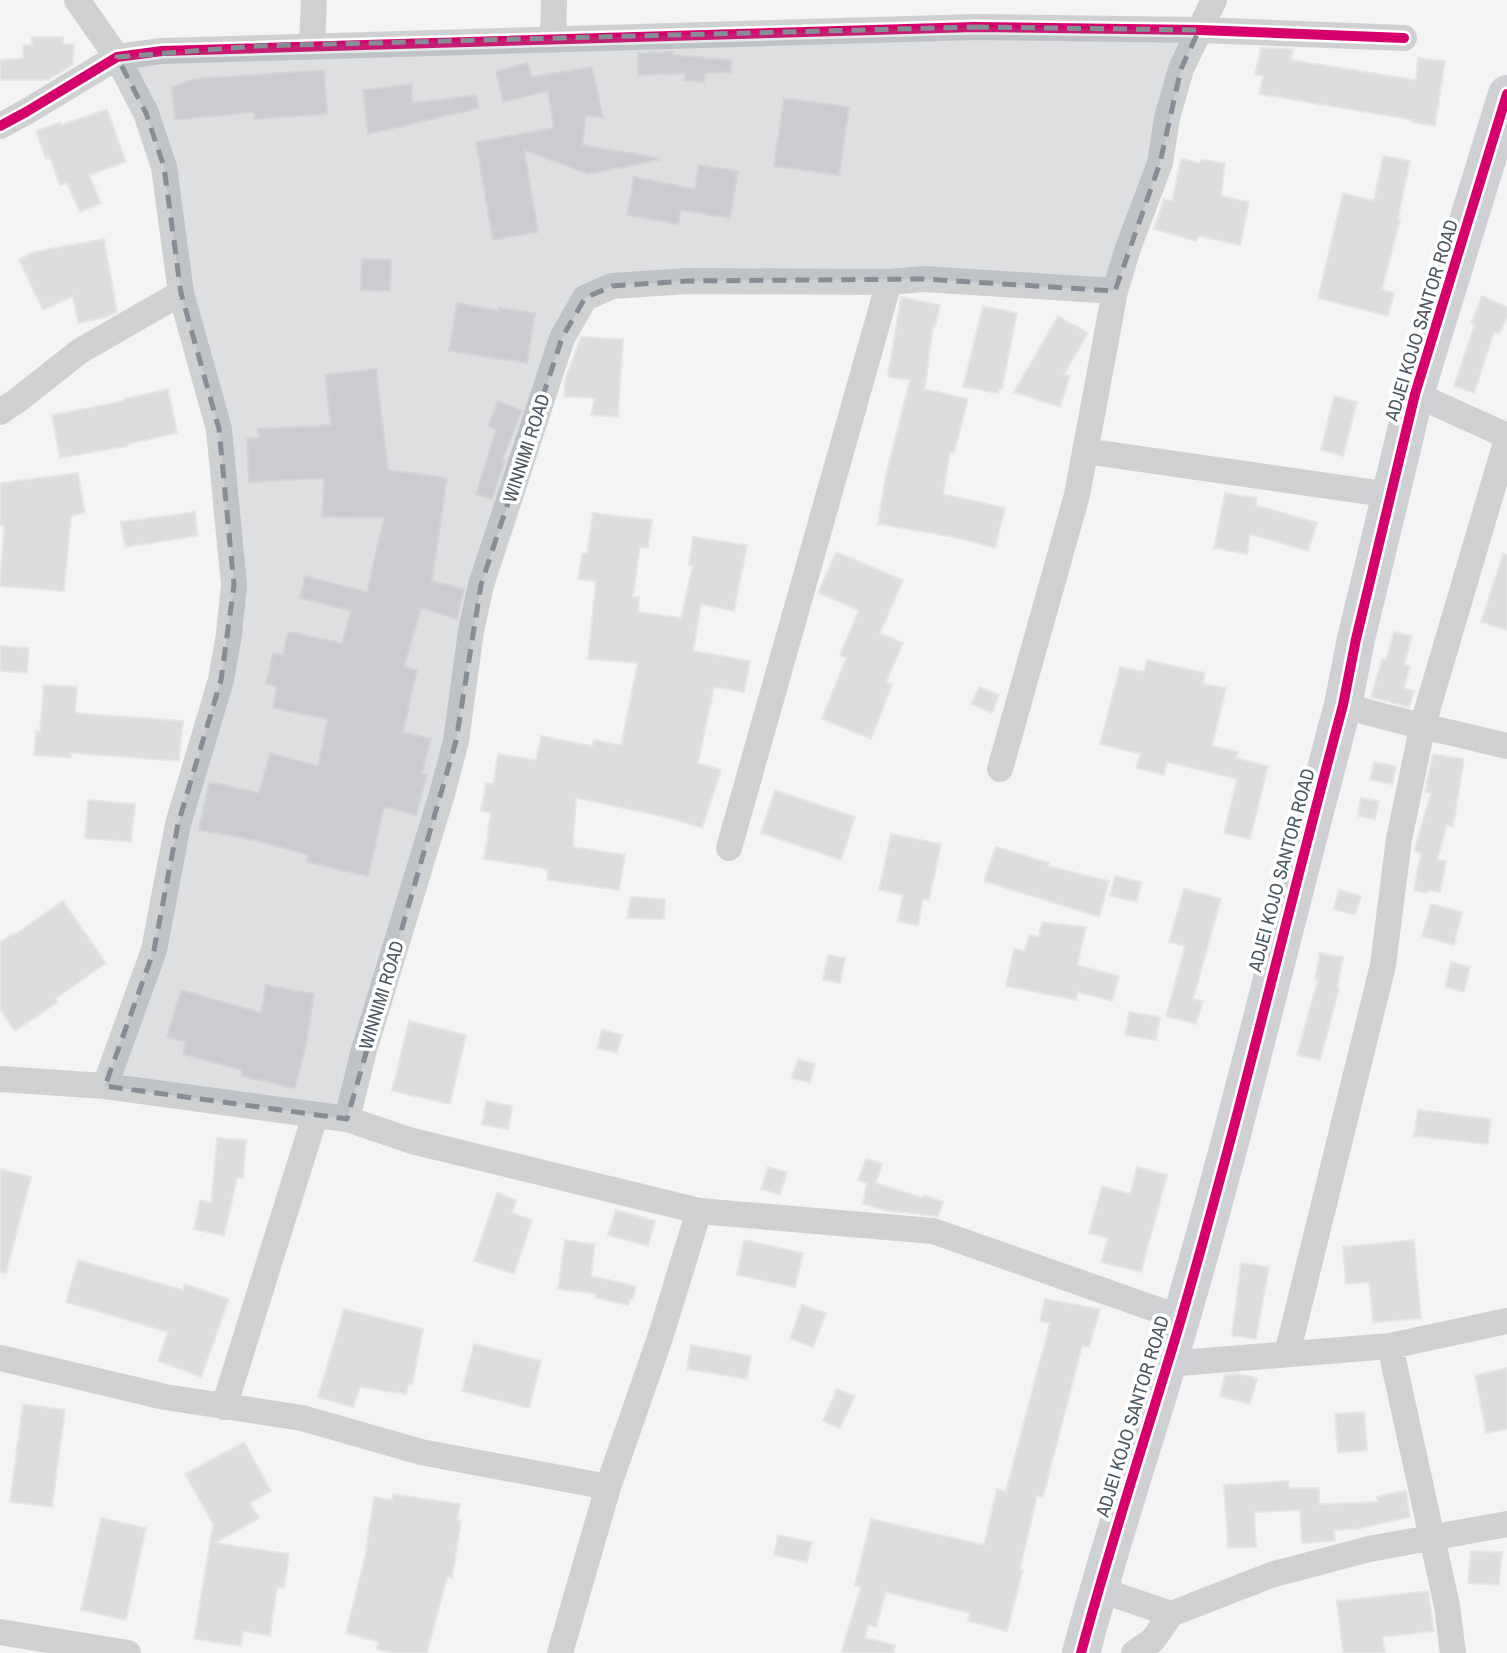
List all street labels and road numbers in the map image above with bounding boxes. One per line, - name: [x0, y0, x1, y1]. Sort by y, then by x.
- street label: ADJEI KOJO SANTOR ROAD: [1378, 216, 1464, 425]
- street label: WINNIMI ROAD: [496, 390, 556, 506]
- street label: ADJEI KOJO SANTOR ROAD: [1241, 766, 1321, 975]
- street label: WINNIMI ROAD: [352, 937, 410, 1053]
- street label: ADJEI KOJO SANTOR ROAD: [1089, 1312, 1175, 1521]

